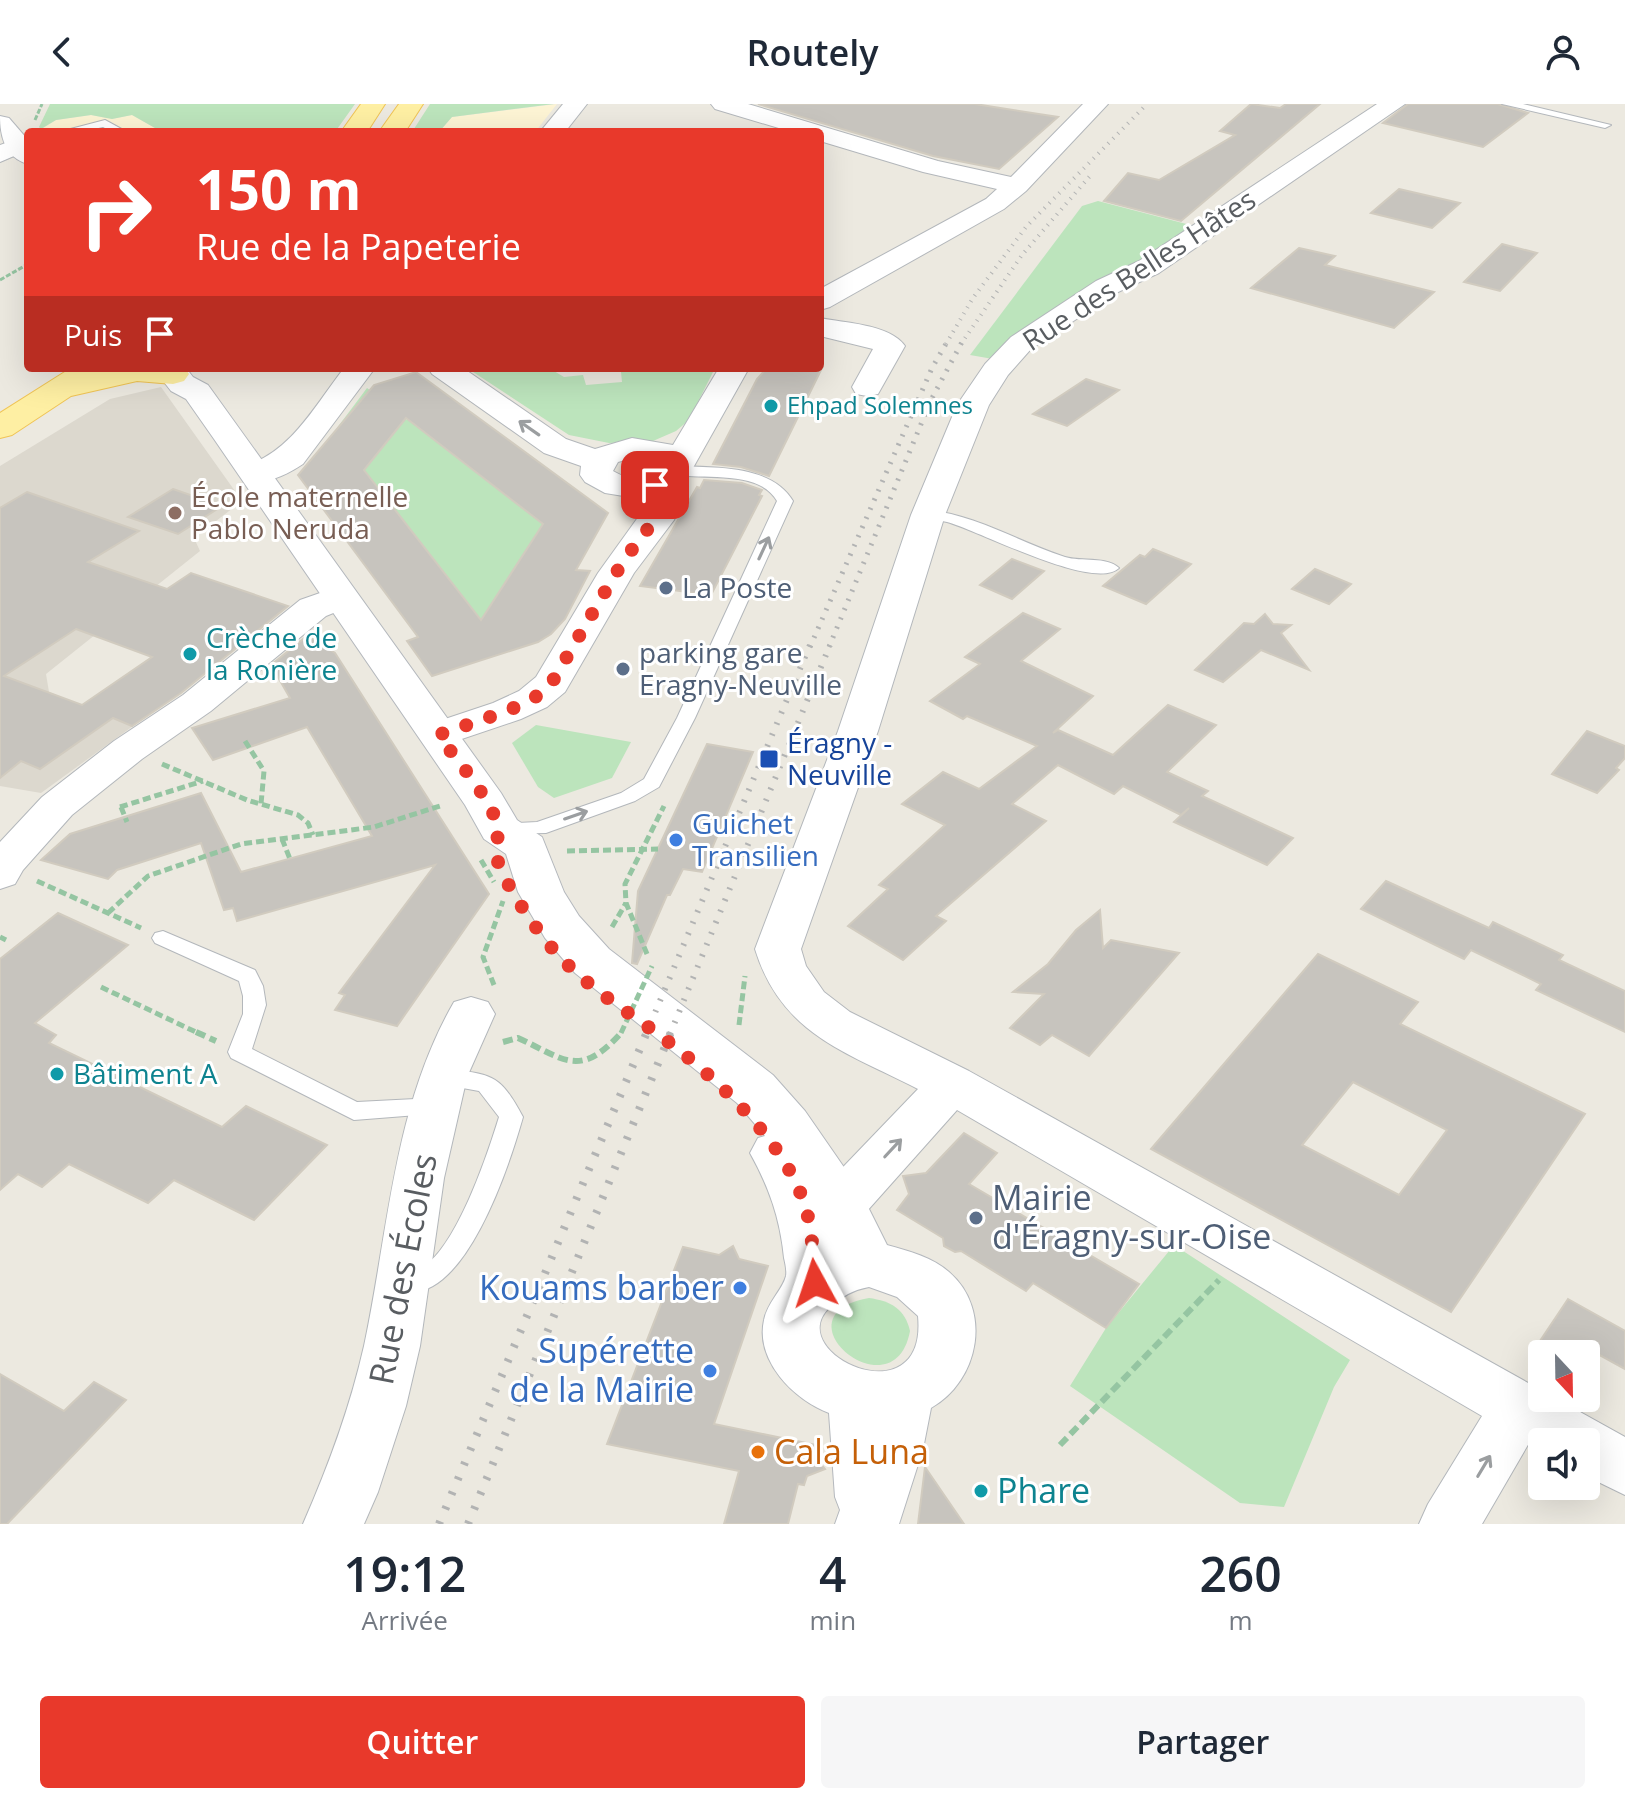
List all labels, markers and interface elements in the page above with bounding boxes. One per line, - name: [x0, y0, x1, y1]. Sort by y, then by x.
- text: Routely: [746, 28, 879, 77]
- icon: back: [40, 30, 84, 74]
- icon: person: [1541, 30, 1585, 74]
- text: 150 m: [196, 150, 362, 226]
- icon: right: [64, 160, 168, 264]
- street label: Rue des Belles Hâtes: [1015, 180, 1262, 359]
- text: Rue de la Papeterie: [196, 222, 521, 271]
- icon: arrive: [138, 312, 182, 356]
- text: Puis: [64, 314, 122, 355]
- place label: Ehpad Solemnes: [787, 388, 973, 421]
- marker: Ehpad Solemnes: [762, 397, 780, 415]
- one-way arrow: [519, 420, 541, 436]
- pin: [621, 451, 689, 519]
- icon: arrive: [633, 463, 677, 507]
- place label: École maternelle Pablo Neruda: [191, 477, 408, 547]
- marker: École maternelle Pablo Neruda: [166, 504, 184, 522]
- one-way arrow: [757, 536, 772, 560]
- place label: La Poste: [682, 568, 792, 606]
- marker: La Poste: [657, 579, 675, 597]
- place label: Crèche de la Ronière: [206, 618, 337, 688]
- place label: parking gare Eragny-Neuville: [639, 633, 842, 703]
- marker: Crèche de la Ronière: [181, 645, 199, 663]
- marker: parking gare Eragny-Neuville: [614, 660, 632, 678]
- place label: Éragny - Neuville: [787, 723, 892, 793]
- marker: Éragny - Neuville: [758, 748, 780, 770]
- place label: Guichet Transilien: [692, 804, 819, 874]
- one-way arrow: [563, 807, 588, 822]
- marker: Guichet Transilien: [667, 831, 685, 849]
- place label: Bâtiment A: [73, 1054, 218, 1092]
- marker: Bâtiment A: [48, 1065, 66, 1083]
- one-way arrow: [883, 1139, 902, 1158]
- street label: Rue des Écoles: [357, 1149, 447, 1388]
- place label: Mairie d'Éragny-sur-Oise: [992, 1174, 1271, 1259]
- marker: Mairie d'Éragny-sur-Oise: [967, 1209, 985, 1227]
- position arrow: [773, 1241, 857, 1325]
- place label: Kouams barber: [479, 1264, 724, 1310]
- marker: Kouams barber: [731, 1279, 749, 1297]
- place label: Supérette de la Mairie: [509, 1327, 694, 1412]
- north arrow: [1528, 1340, 1600, 1412]
- map controls: [1528, 1340, 1600, 1500]
- marker: Supérette de la Mairie: [701, 1362, 719, 1380]
- place label: Cala Luna: [774, 1428, 929, 1474]
- button: sound: [1528, 1428, 1600, 1500]
- marker: Cala Luna: [749, 1443, 767, 1461]
- one-way arrow: [1476, 1455, 1492, 1478]
- place label: Phare: [997, 1467, 1090, 1513]
- marker: Phare: [972, 1482, 990, 1500]
- text: 19:12: [343, 1541, 466, 1606]
- text: 4: [819, 1541, 847, 1606]
- text: 260: [1199, 1541, 1282, 1606]
- text: Arrivée: [362, 1602, 448, 1638]
- text: min: [810, 1602, 856, 1638]
- text: m: [1229, 1602, 1253, 1638]
- button: Quitter: [40, 1696, 805, 1788]
- button: Partager: [821, 1696, 1585, 1788]

